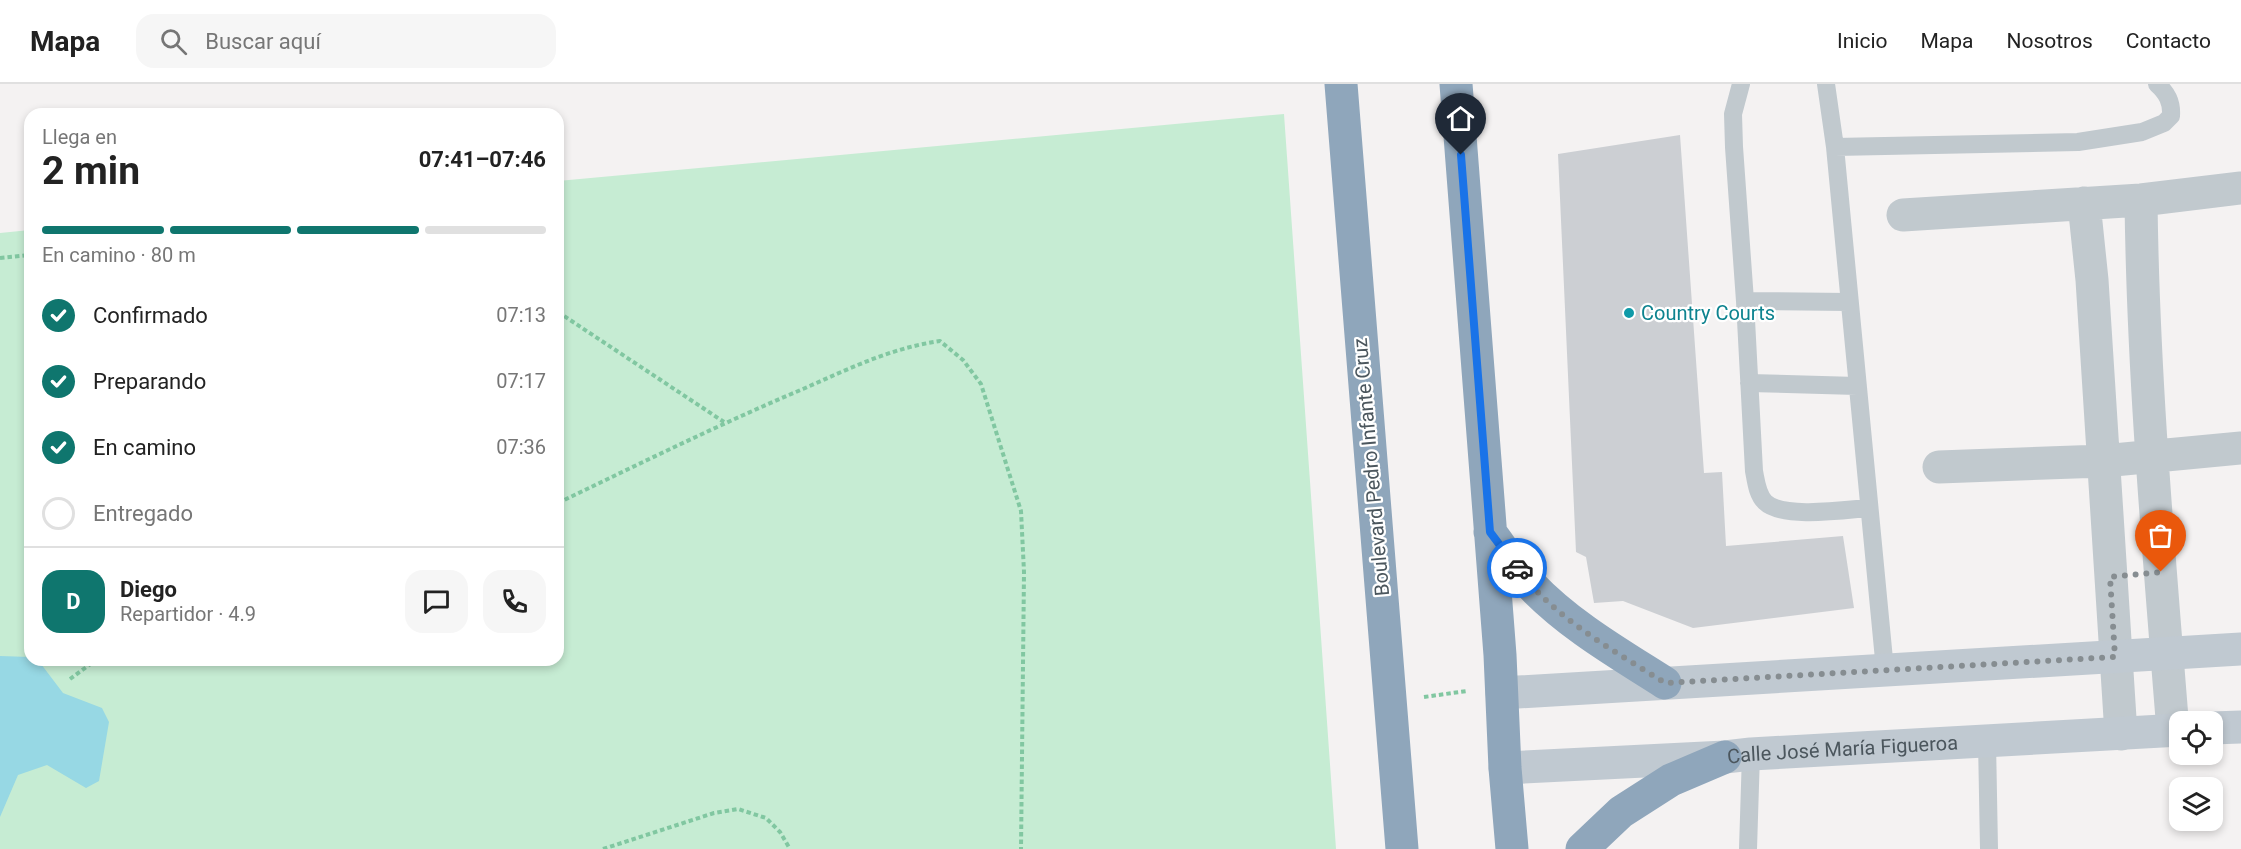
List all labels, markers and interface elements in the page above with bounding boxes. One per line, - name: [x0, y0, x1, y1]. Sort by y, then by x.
- search box: [136, 14, 556, 68]
- text: Mapa: [30, 25, 100, 58]
- icon: search: [157, 25, 190, 58]
- text: Buscar aquí: [205, 29, 321, 54]
- text: Inicio: [1837, 29, 1887, 53]
- text: Mapa: [1920, 29, 1973, 53]
- text: Nosotros: [2006, 29, 2093, 53]
- text: Contacto: [2126, 29, 2211, 53]
- pin: [1435, 93, 1486, 155]
- icon: home: [1444, 102, 1477, 135]
- text: Llega en: [42, 125, 117, 149]
- text: 07:41–07:46: [419, 147, 546, 172]
- text: 2 min: [42, 148, 140, 194]
- text: En camino · 80 m: [42, 243, 196, 267]
- icon: check: [42, 299, 75, 332]
- place label: Country Courts: [1641, 301, 1775, 325]
- text: Confirmado: [93, 303, 208, 328]
- text: 07:13: [496, 303, 546, 327]
- marker: Country Courts: [1622, 306, 1636, 320]
- street label: Boulevard Pedro Infante Cruz: [1348, 337, 1394, 597]
- icon: check: [42, 365, 75, 398]
- text: Preparando: [93, 369, 206, 394]
- text: 07:17: [496, 369, 546, 393]
- icon: check: [42, 431, 75, 464]
- text: En camino: [93, 435, 196, 460]
- text: 07:36: [496, 435, 546, 459]
- text: Entregado: [93, 501, 193, 526]
- pin: [2135, 510, 2186, 572]
- icon: bag: [2144, 519, 2177, 552]
- courier: [1487, 538, 1547, 598]
- icon: car: [1501, 552, 1534, 585]
- button: chat: [405, 570, 468, 633]
- button: phone: [483, 570, 546, 633]
- text: Diego: [120, 577, 177, 602]
- text: D: [66, 589, 81, 614]
- text: Repartidor · 4.9: [120, 602, 256, 626]
- map controls: [2169, 711, 2223, 831]
- button: locate: [2169, 711, 2223, 765]
- street label: Calle José María Figueroa: [1726, 730, 1959, 769]
- button: layers: [2169, 777, 2223, 831]

